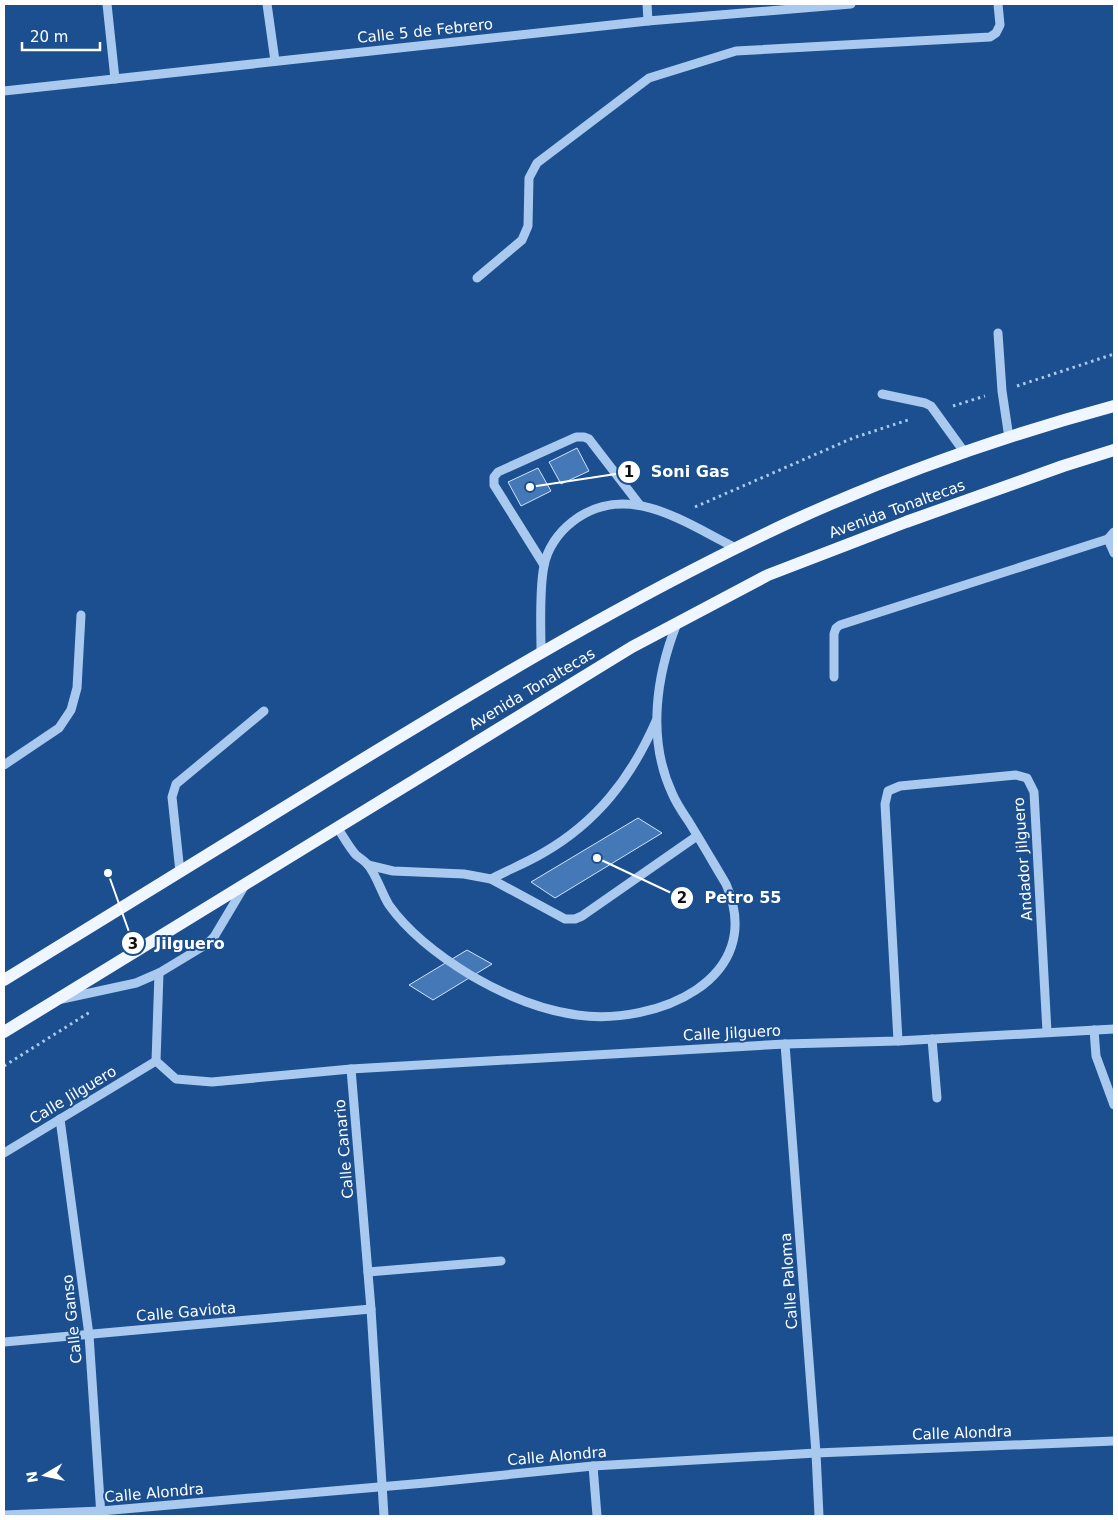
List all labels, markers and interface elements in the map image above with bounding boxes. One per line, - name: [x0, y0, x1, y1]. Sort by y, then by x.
- street label: Calle 5 de Febrero: [356, 15, 494, 47]
- scale bar: [22, 20, 100, 52]
- text: 20 m: [30, 28, 68, 46]
- callout: Soni Gas: [616, 456, 740, 487]
- text: Soni Gas: [651, 462, 729, 481]
- text: 1: [624, 463, 634, 481]
- street label: Avenida Tonaltecas: [826, 476, 968, 542]
- street label: Avenida Tonaltecas: [466, 644, 598, 734]
- street label: Andador Jilguero: [1010, 796, 1036, 922]
- callout: Petro 55: [670, 882, 792, 913]
- text: Petro 55: [705, 888, 781, 907]
- text: 2: [677, 889, 687, 907]
- callout: Jilguero: [120, 928, 235, 959]
- text: Jilguero: [154, 934, 225, 953]
- text: 3: [128, 935, 138, 953]
- street label: Calle Jilguero: [683, 1021, 781, 1045]
- street label: Calle Jilguero: [26, 1062, 120, 1128]
- street label: Calle Canario: [331, 1098, 357, 1200]
- street label: Calle Paloma: [777, 1232, 801, 1330]
- street label: Calle Ganso: [58, 1274, 86, 1364]
- street label: Calle Gaviota: [135, 1299, 237, 1325]
- street label: Calle Alondra: [912, 1422, 1012, 1444]
- street label: Calle Alondra: [506, 1443, 608, 1469]
- north arrow: [20, 1450, 70, 1500]
- text: N: [23, 1470, 41, 1484]
- street label: Calle Alondra: [103, 1480, 205, 1506]

